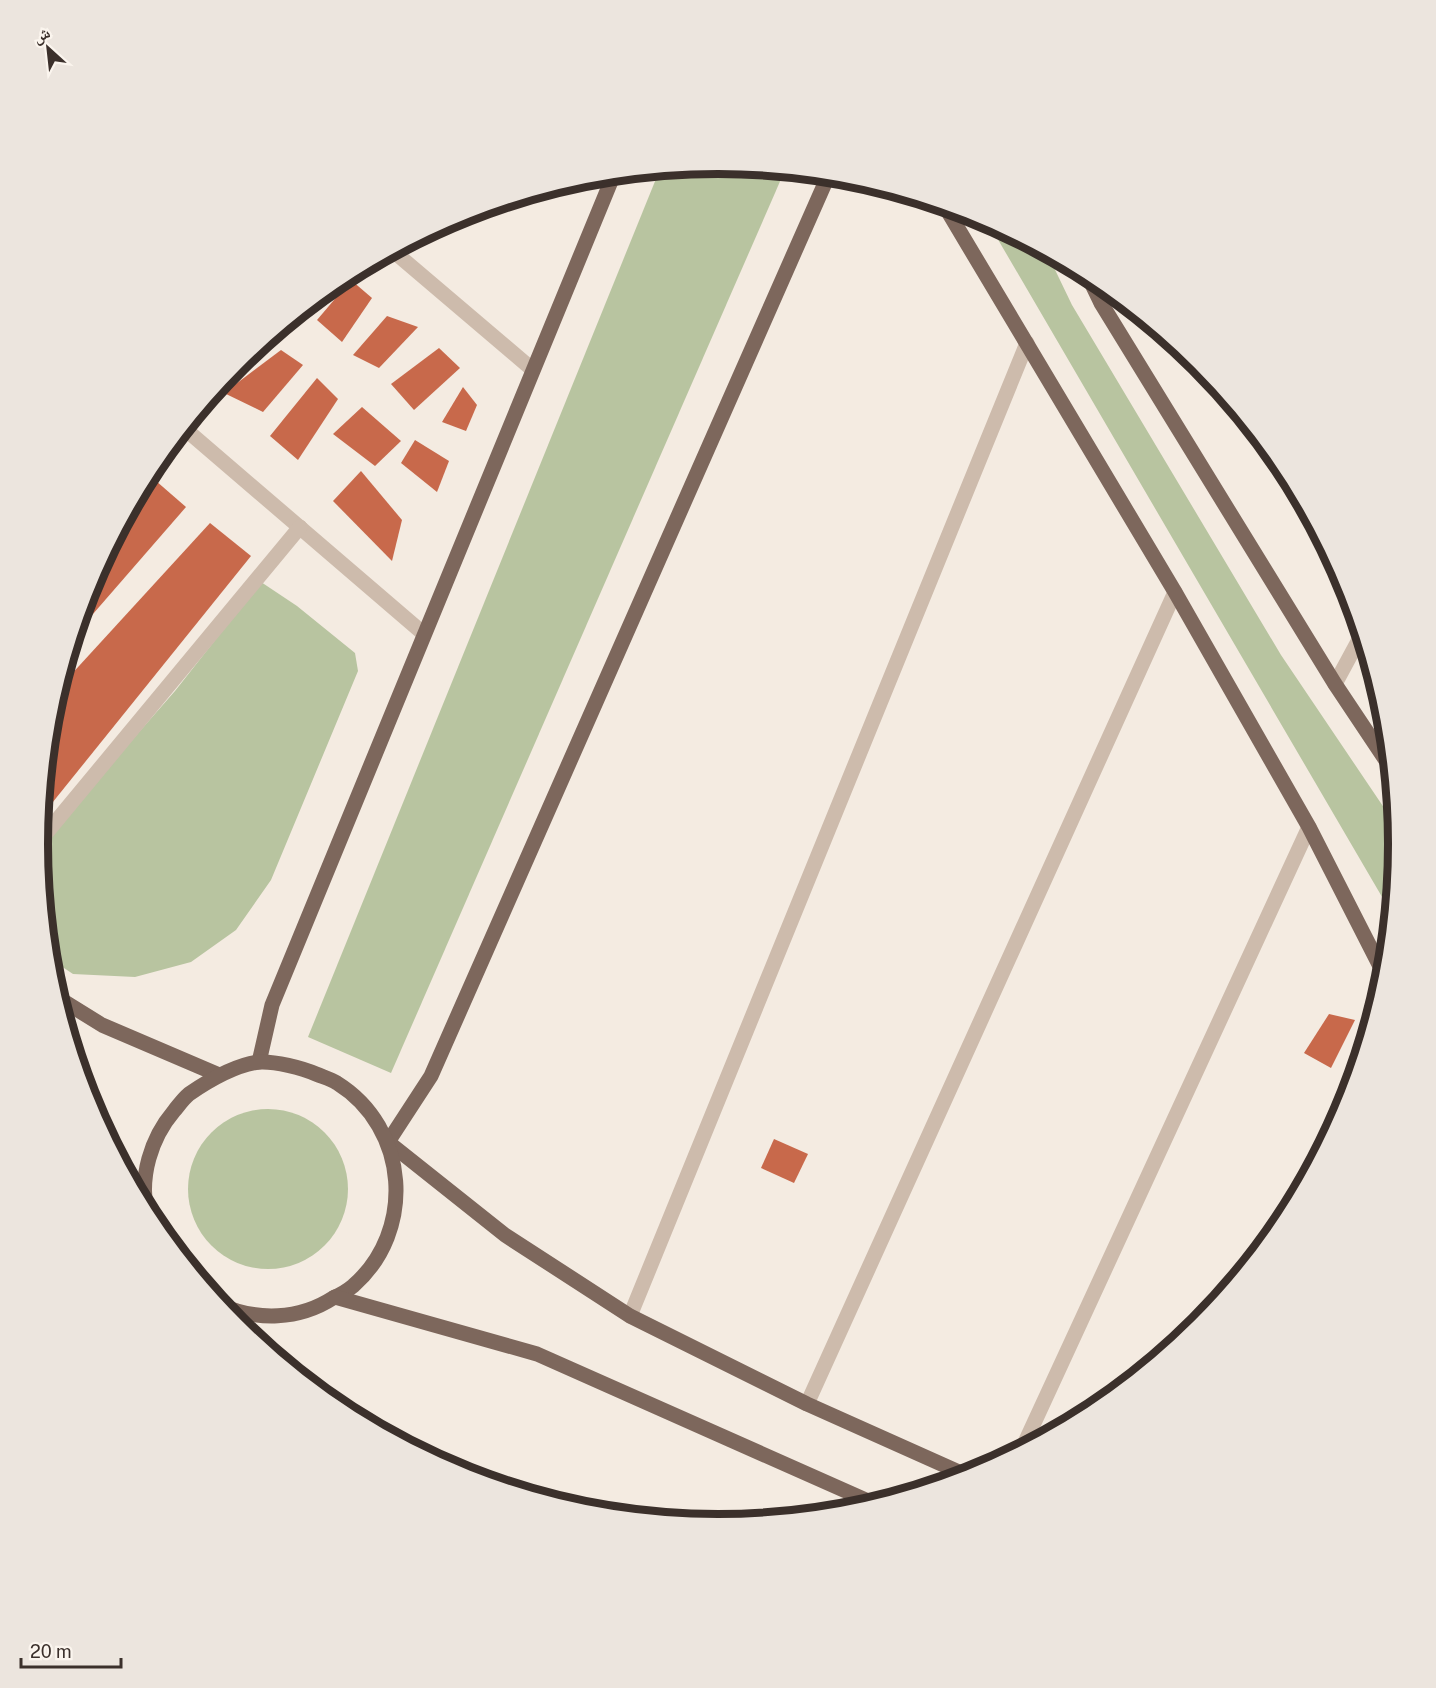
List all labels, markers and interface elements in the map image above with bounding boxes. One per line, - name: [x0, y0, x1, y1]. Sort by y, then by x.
- north arrow: [18, 18, 78, 78]
- text: ش: [30, 23, 53, 47]
- scale bar: [21, 1631, 122, 1669]
- text: 20 m: [30, 1641, 72, 1662]

